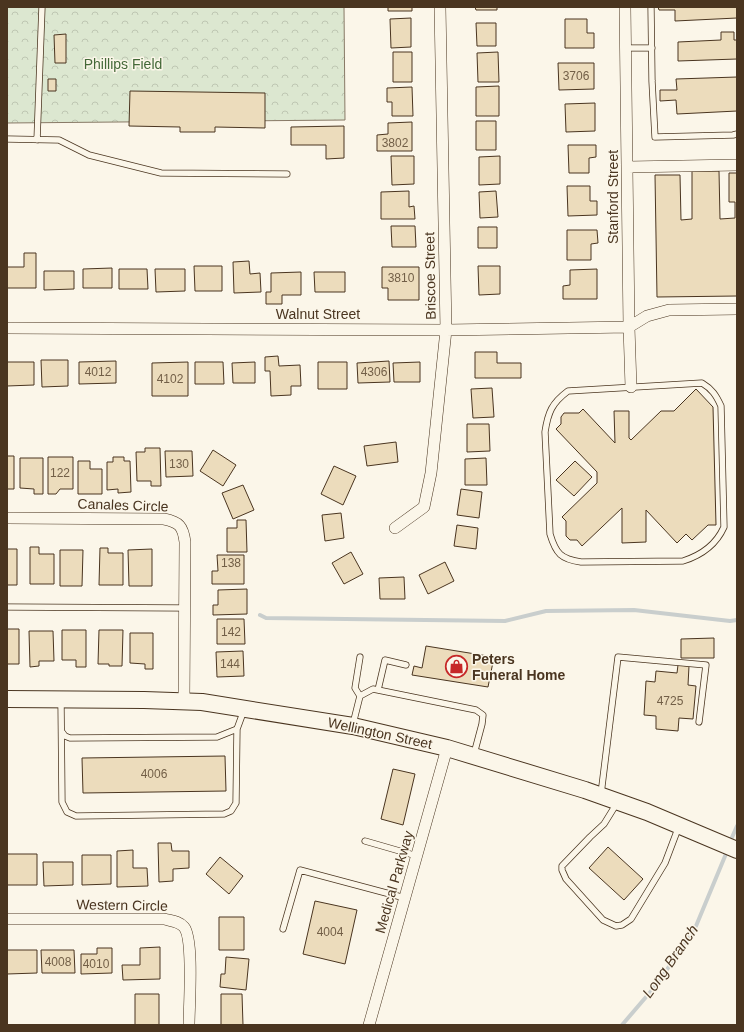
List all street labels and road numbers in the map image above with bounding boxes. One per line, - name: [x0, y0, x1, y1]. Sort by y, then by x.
- street label: Stanford Street: [605, 150, 621, 244]
- street label: Briscoe Street: [421, 232, 439, 320]
- street label: Walnut Street: [276, 306, 360, 322]
- street label: Canales Circle: [77, 495, 169, 515]
- street label: Wellington Street: [326, 714, 434, 752]
- street label: Medical Parkway: [372, 829, 416, 935]
- street label: Western Circle: [76, 896, 168, 914]

